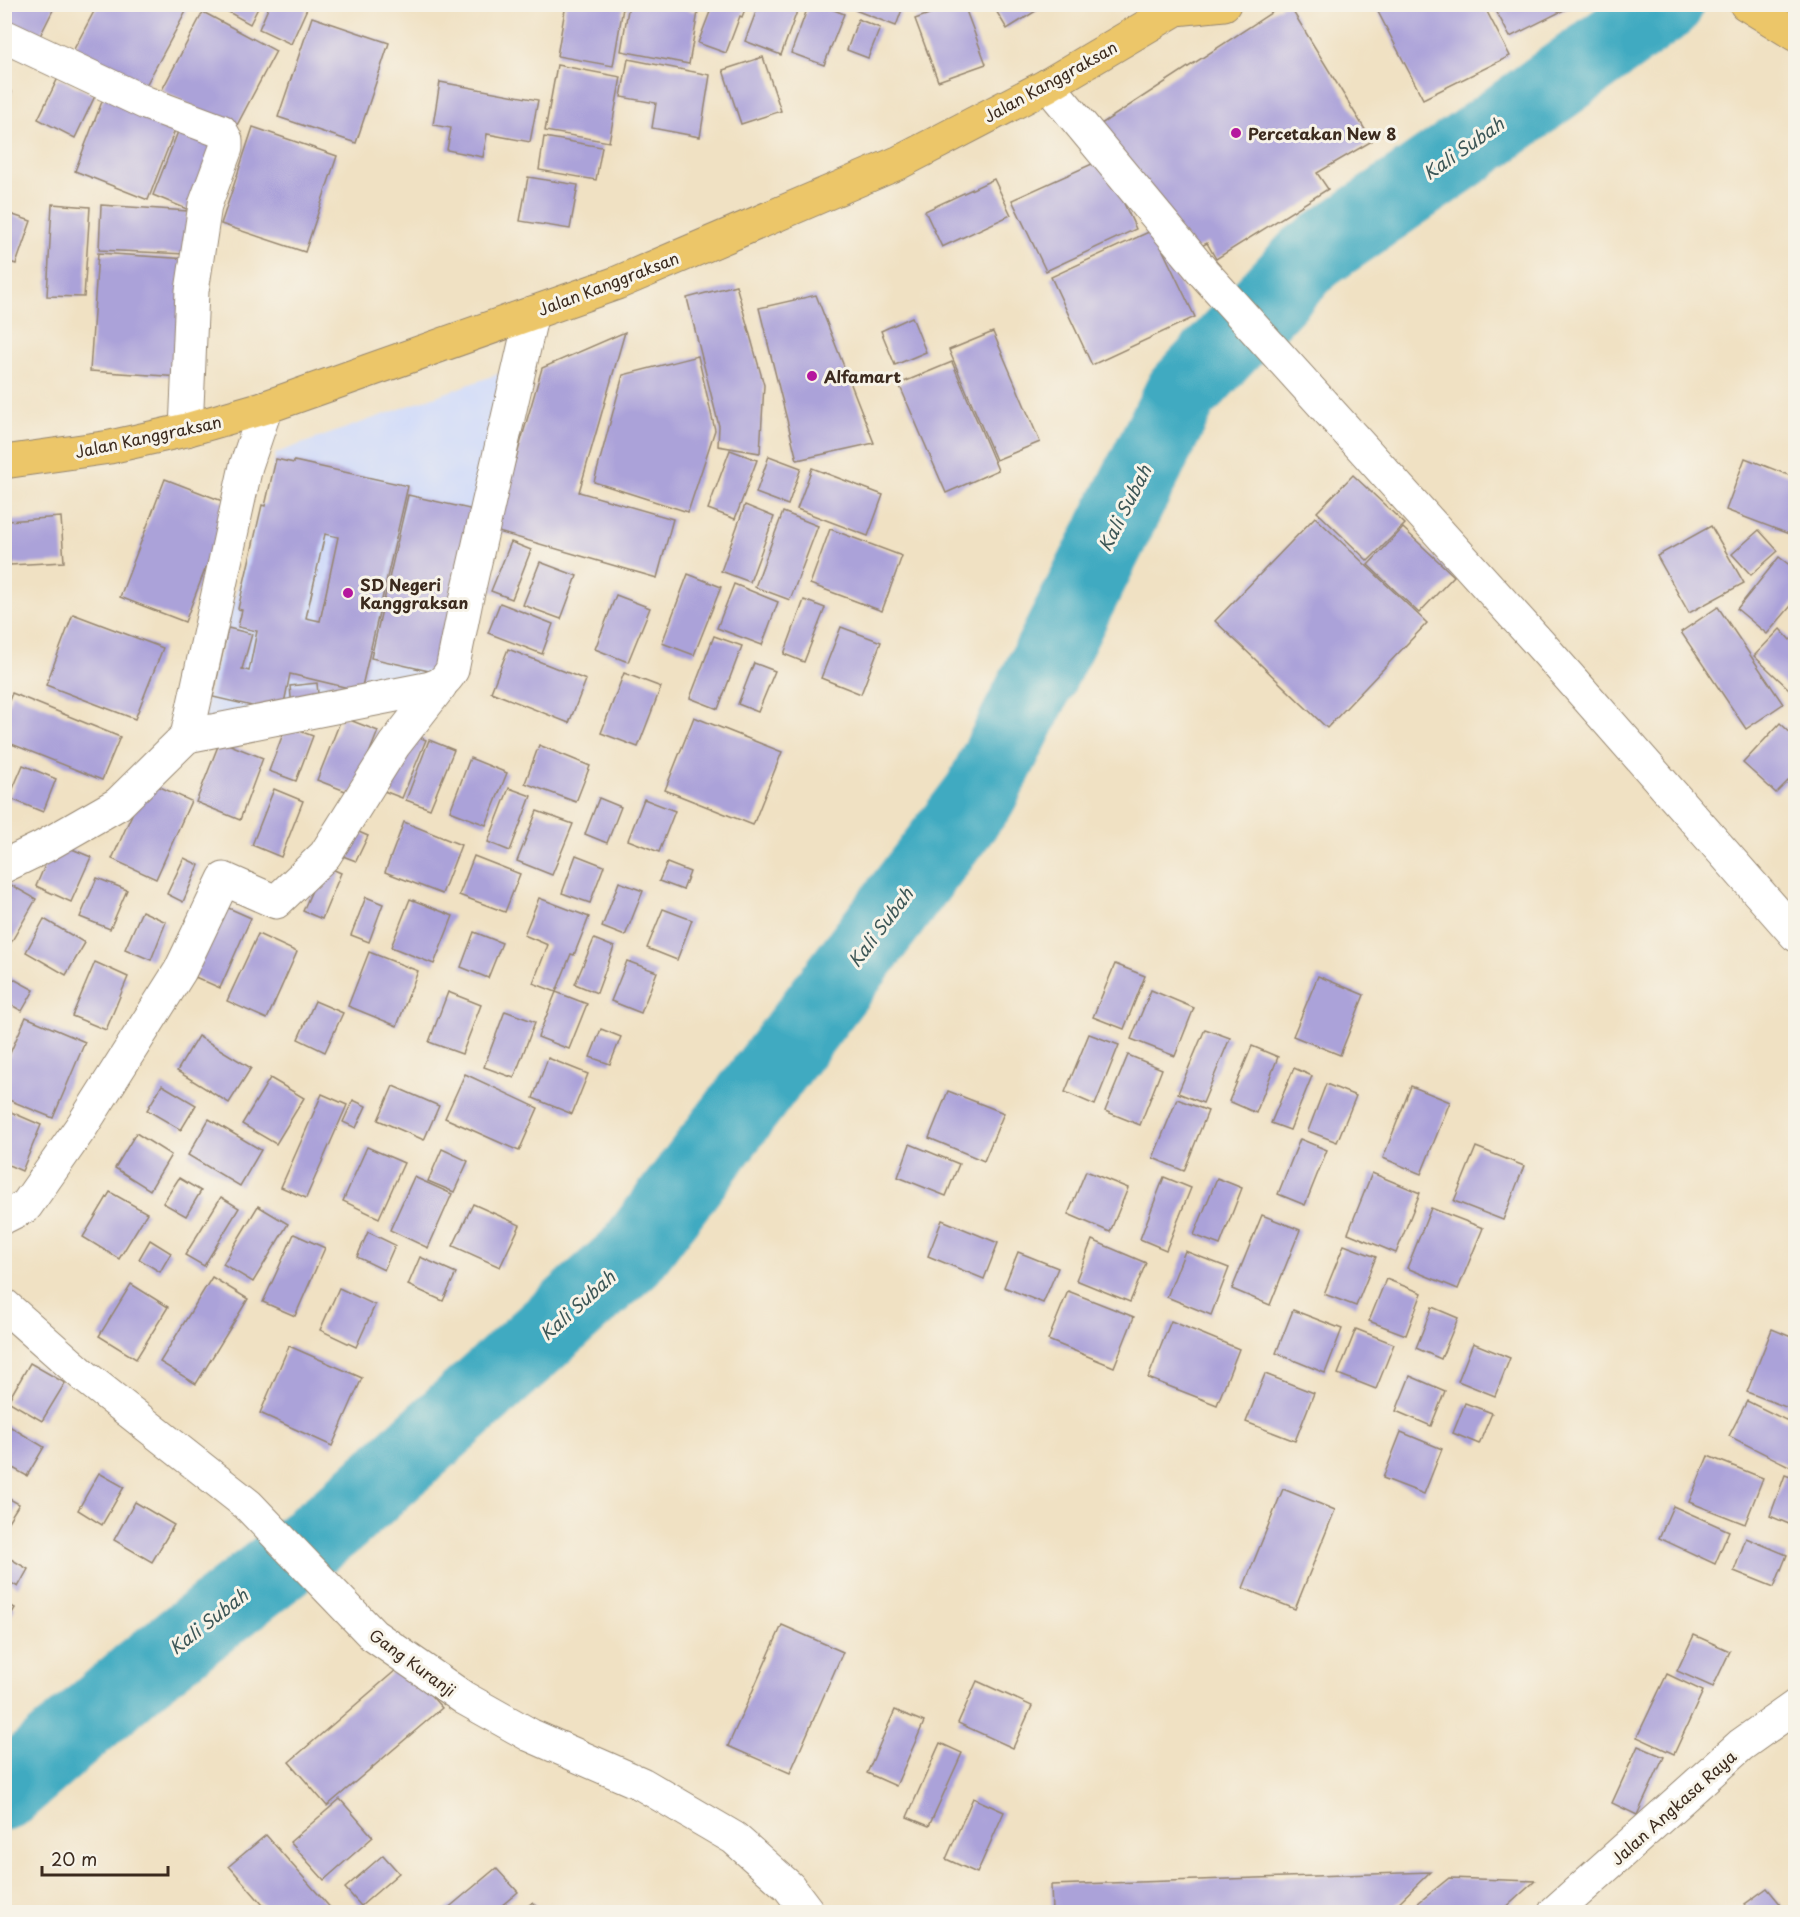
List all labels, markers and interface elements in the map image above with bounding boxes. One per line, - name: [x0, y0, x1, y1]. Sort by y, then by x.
- street label: Jalan Kanggraksan: [979, 34, 1121, 128]
- water label: Kali Subah: [1417, 110, 1509, 186]
- place label: Percetakan New 8: [1248, 121, 1396, 145]
- marker: Percetakan New 8: [1229, 126, 1243, 140]
- street label: Jalan Kanggraksan: [534, 245, 682, 321]
- place label: Alfamart: [824, 364, 901, 388]
- marker: Alfamart: [805, 369, 819, 383]
- street label: Jalan Kanggraksan: [72, 409, 224, 463]
- water label: Kali Subah: [1091, 460, 1157, 556]
- place label: SD Negeri Kanggraksan: [360, 572, 468, 614]
- marker: SD Negeri Kanggraksan: [341, 586, 355, 600]
- water label: Kali Subah: [841, 881, 919, 972]
- water label: Kali Subah: [533, 1263, 621, 1346]
- water label: Kali Subah: [163, 1581, 254, 1660]
- street label: Gang Kuranji: [365, 1622, 461, 1702]
- street label: Jalan Angkasa Raya: [1605, 1744, 1741, 1870]
- scale bar: [42, 1839, 168, 1877]
- text: 20 m: [51, 1845, 97, 1872]

